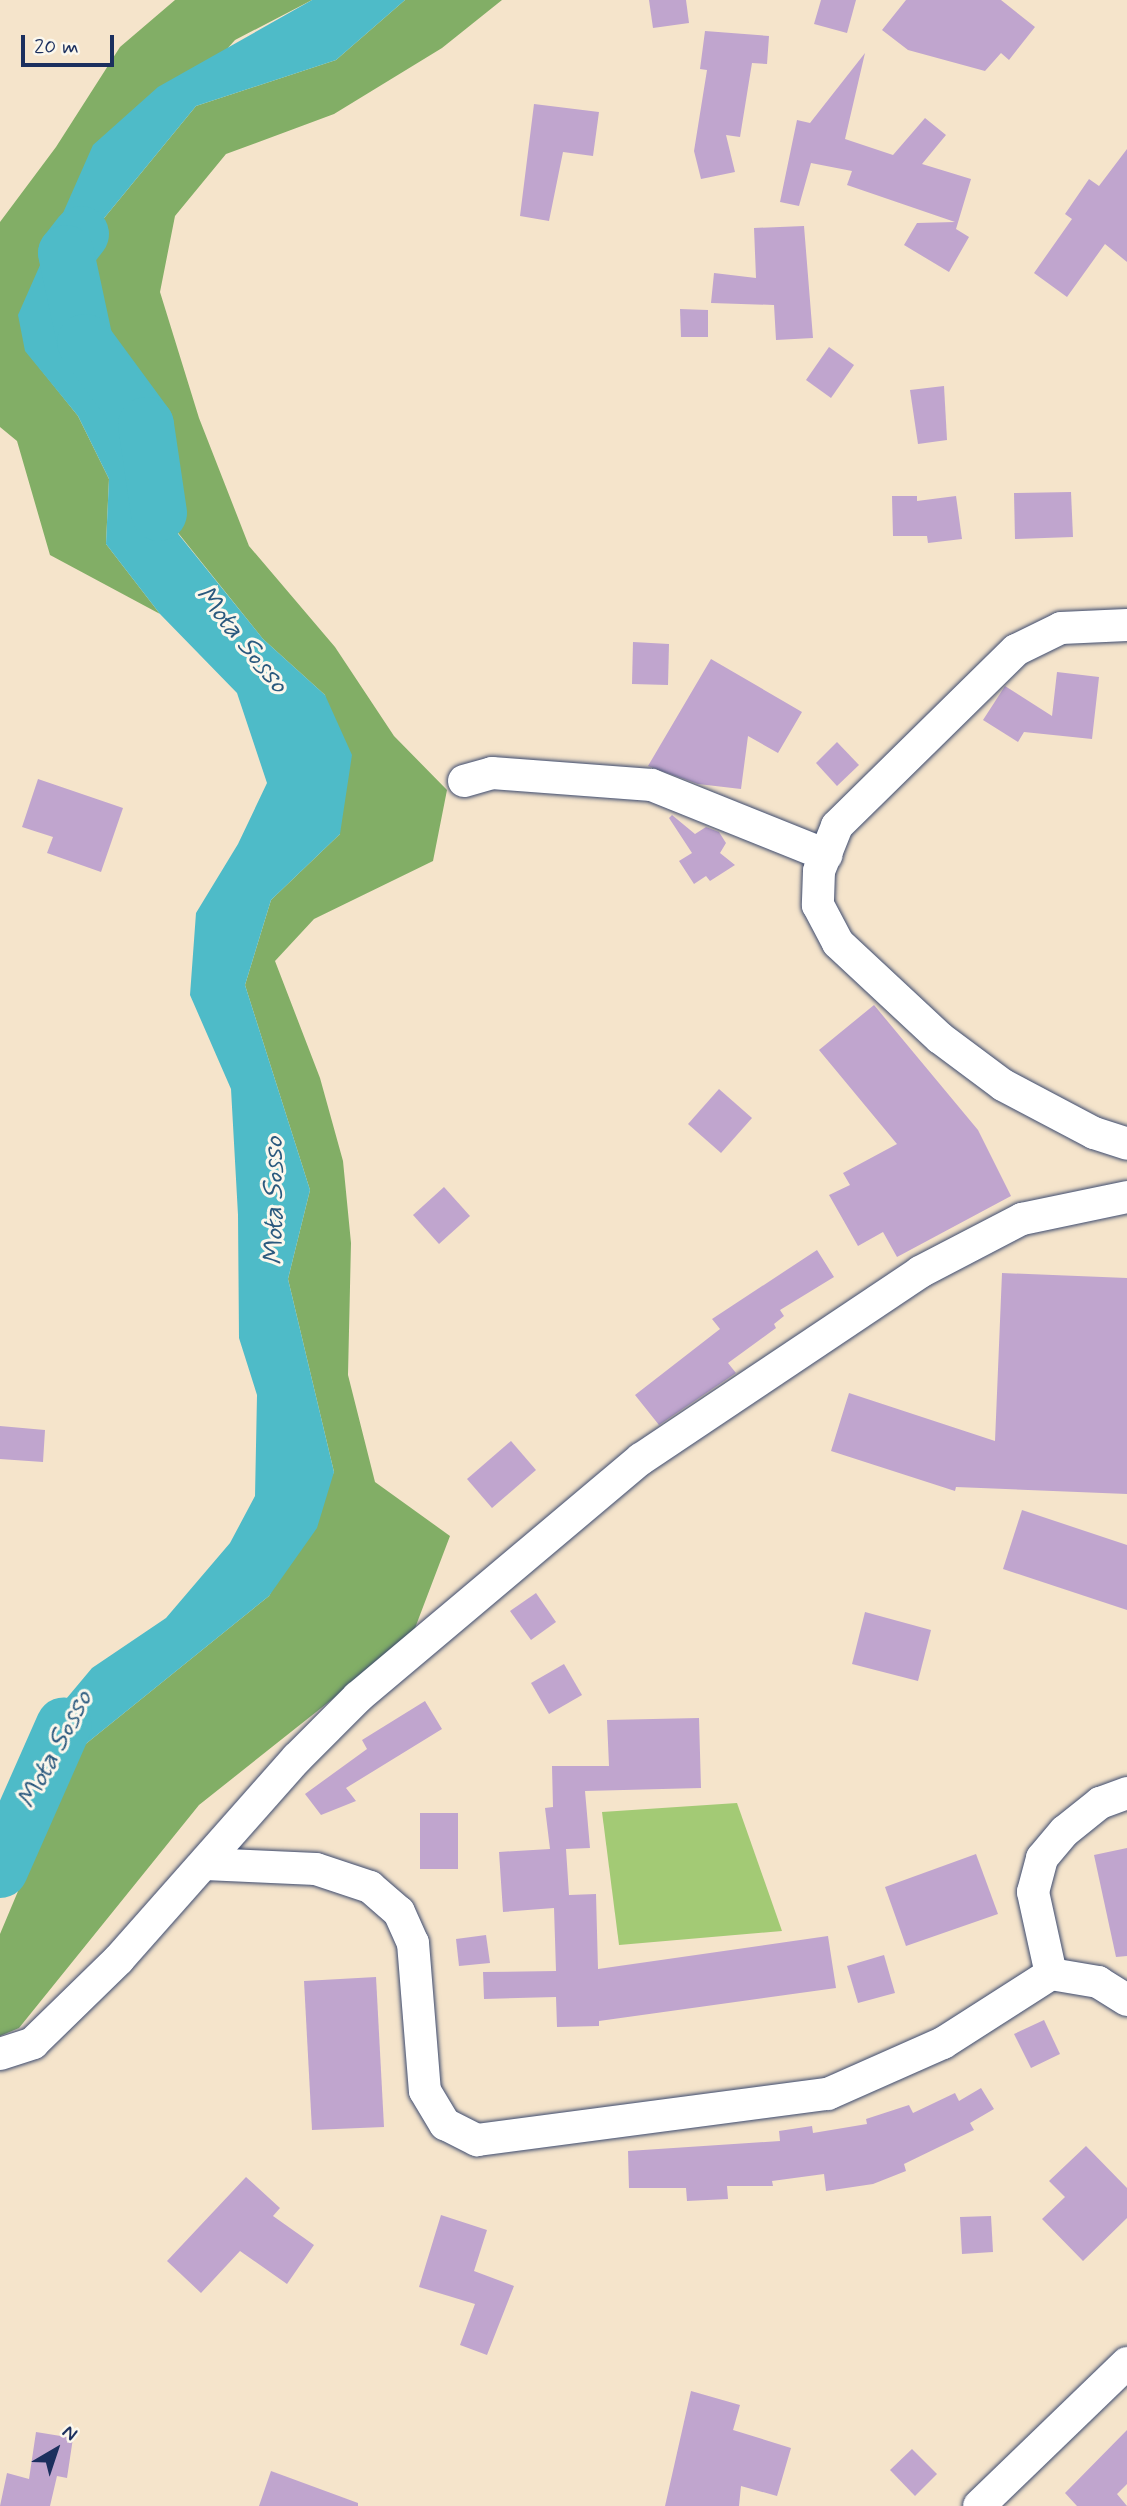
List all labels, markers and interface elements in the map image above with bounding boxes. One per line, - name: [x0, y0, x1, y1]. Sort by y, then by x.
- scale bar: [24, 21, 117, 65]
- text: 20 m: [34, 33, 79, 61]
- water label: Mota Sosso: [188, 580, 294, 700]
- water label: Mota Sosso: [258, 1137, 292, 1265]
- water label: Mota Sosso: [11, 1686, 101, 1814]
- north arrow: [21, 2415, 91, 2485]
- text: N: [57, 2420, 82, 2447]

